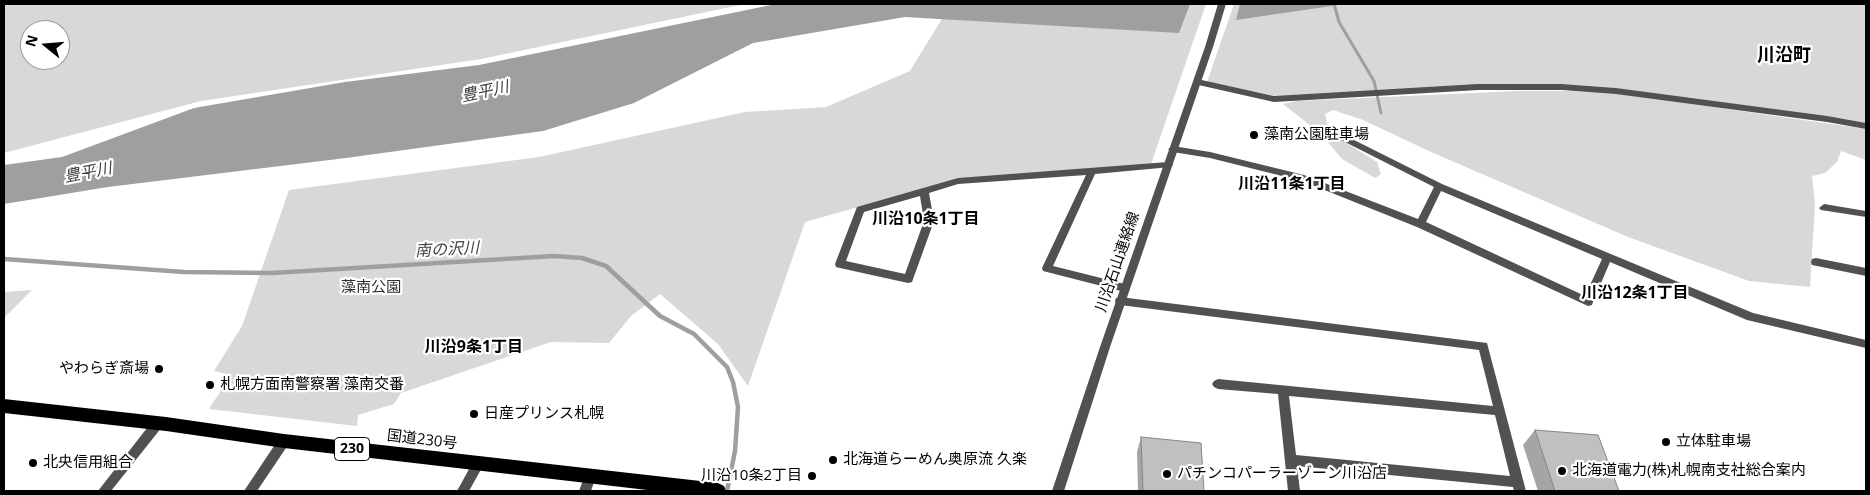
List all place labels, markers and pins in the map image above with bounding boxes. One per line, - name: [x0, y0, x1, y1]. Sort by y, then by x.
- place label: 藻南公園駐車場: [1264, 126, 1369, 144]
- marker: 藻南公園駐車場: [1248, 129, 1260, 141]
- place label: やわらぎ斎場: [59, 360, 149, 378]
- marker: やわらぎ斎場: [153, 363, 165, 375]
- place label: 札幌方面南警察署 藻南交番: [220, 376, 404, 394]
- marker: 札幌方面南警察署 藻南交番: [204, 379, 216, 391]
- place label: 日産プリンス札幌: [484, 405, 604, 423]
- marker: 日産プリンス札幌: [468, 408, 480, 420]
- place label: 立体駐車場: [1676, 433, 1751, 451]
- marker: 立体駐車場: [1660, 436, 1672, 448]
- place label: 北海道らーめん奥原流 久楽: [843, 451, 1027, 469]
- place label: 北央信用組合: [43, 454, 133, 472]
- marker: 北海道らーめん奥原流 久楽: [827, 454, 839, 466]
- marker: 北央信用組合: [27, 457, 39, 469]
- place label: 北海道電力(株)札幌南支社総合案内: [1572, 462, 1806, 480]
- place label: パチンコパーラーゾーン川沿店: [1177, 465, 1387, 483]
- marker: 北海道電力(株)札幌南支社総合案内: [1556, 465, 1568, 477]
- place label: 川沿10条2丁目: [701, 467, 802, 485]
- marker: パチンコパーラーゾーン川沿店: [1161, 468, 1173, 480]
- marker: 川沿10条2丁目: [806, 470, 818, 482]

